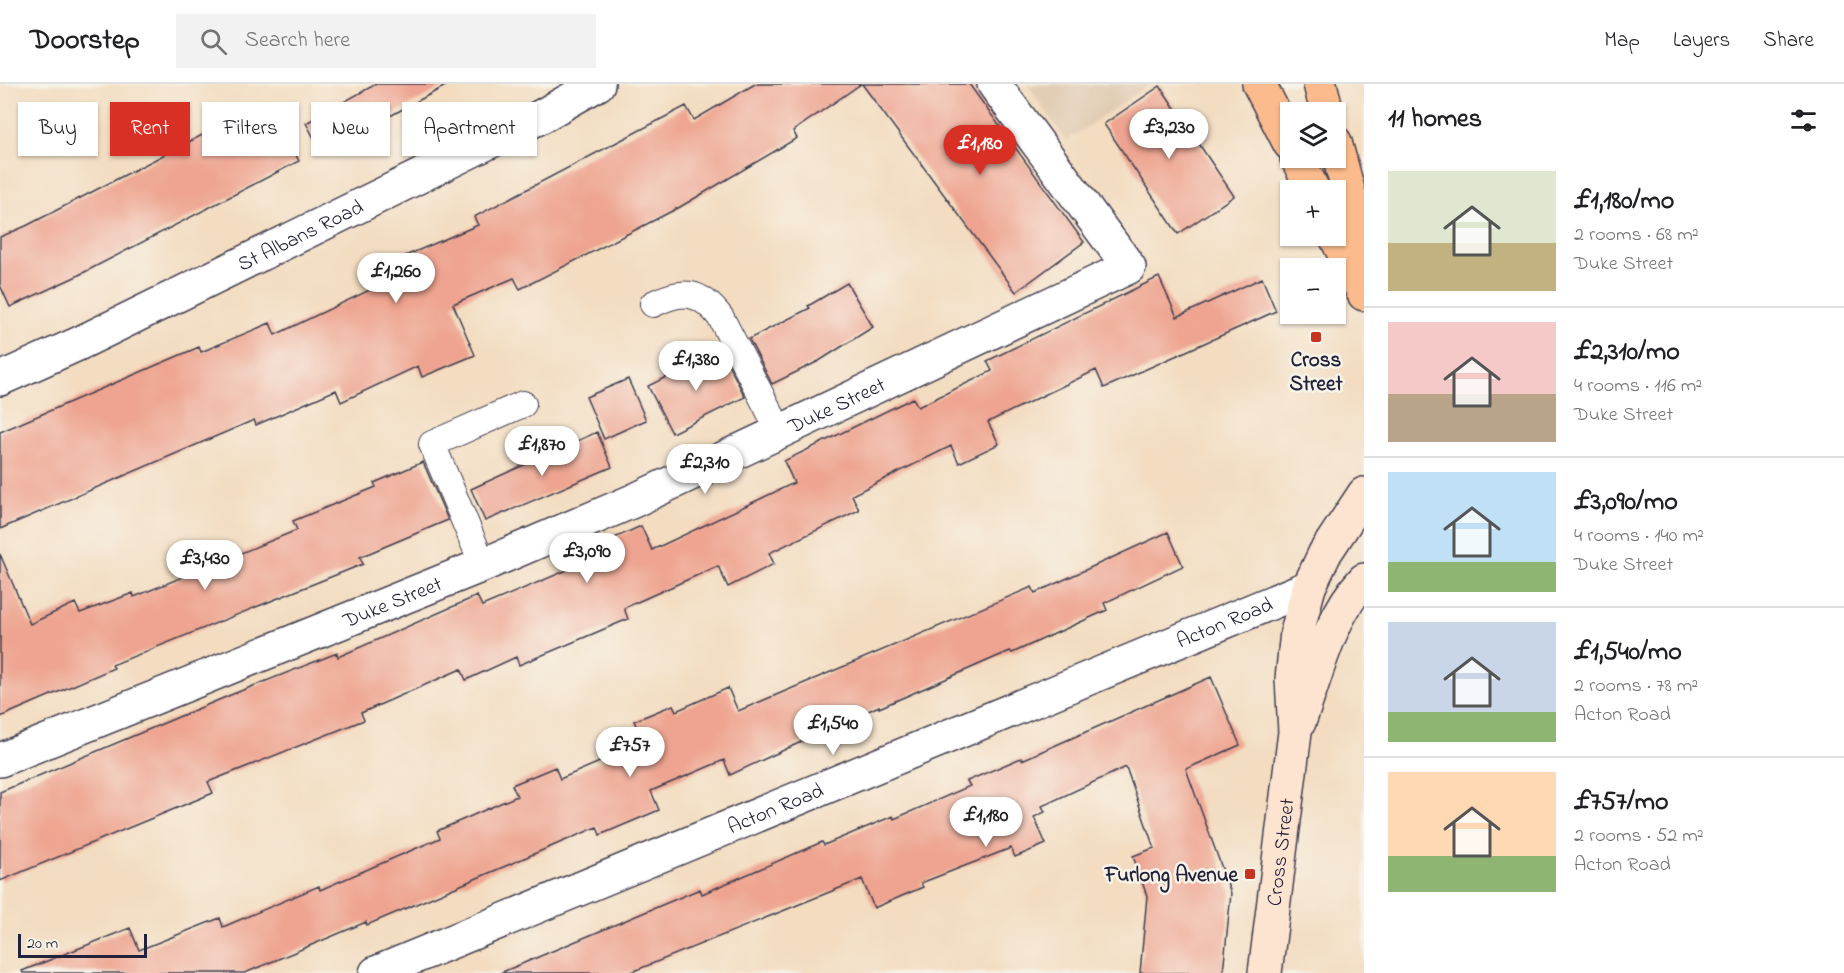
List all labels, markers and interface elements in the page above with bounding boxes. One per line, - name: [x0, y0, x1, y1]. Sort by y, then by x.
- search box: [176, 14, 596, 68]
- text: Doorstep: [30, 21, 140, 62]
- icon: search: [197, 25, 230, 58]
- text: Search here: [245, 25, 350, 57]
- text: Map: [1604, 26, 1640, 56]
- text: Layers: [1673, 26, 1730, 56]
- text: Share: [1763, 26, 1814, 56]
- text: 11 homes: [1388, 101, 1482, 139]
- chip: Buy: [18, 102, 98, 156]
- chip: Rent: [110, 102, 190, 156]
- chip: Filters: [202, 102, 299, 156]
- chip: New: [311, 102, 390, 156]
- chip: Apartment: [402, 102, 537, 156]
- map controls: [1280, 102, 1346, 324]
- button: layers: [1280, 102, 1346, 168]
- icon: filters: [1787, 104, 1820, 137]
- pin: £3,230: [1120, 109, 1218, 160]
- text: £3,230: [1143, 114, 1195, 143]
- pin: £1,180: [931, 125, 1029, 176]
- text: £1,180: [958, 130, 1002, 159]
- button: +: [1280, 180, 1346, 246]
- text: £1,180/mo: [1574, 183, 1674, 221]
- street label: St Albans Road: [233, 193, 369, 280]
- icon: home: [1436, 195, 1508, 267]
- text: 2 rooms · 68 m²: [1574, 221, 1699, 250]
- text: Duke Street: [1574, 250, 1673, 279]
- pin: £1,260: [347, 253, 445, 304]
- text: £1,260: [371, 258, 421, 287]
- button: −: [1280, 258, 1346, 324]
- marker: Cross Street: [1309, 330, 1323, 344]
- text: £2,310/mo: [1574, 334, 1680, 372]
- pin: £1,380: [647, 341, 745, 392]
- text: £1,380: [673, 346, 719, 375]
- place label: Cross Street: [1290, 346, 1343, 400]
- icon: home: [1436, 346, 1508, 418]
- street label: Duke Street: [783, 371, 891, 443]
- text: 4 rooms · 116 m²: [1574, 372, 1702, 401]
- text: Duke Street: [1574, 401, 1673, 430]
- pin: £1,870: [493, 426, 591, 477]
- text: £1,870: [519, 431, 565, 460]
- pin: £2,310: [656, 444, 754, 495]
- text: £2,310: [680, 449, 730, 478]
- text: £3,090/mo: [1574, 484, 1678, 522]
- icon: home: [1436, 496, 1508, 568]
- text: 4 rooms · 140 m²: [1574, 522, 1704, 551]
- pin: £3,090: [538, 533, 636, 584]
- text: £3,090: [563, 538, 611, 567]
- pin: £3,430: [156, 540, 254, 591]
- text: £3,430: [180, 545, 230, 574]
- text: Duke Street: [1574, 551, 1673, 580]
- street label: Duke Street: [338, 570, 447, 637]
- street label: Acton Road: [1172, 591, 1278, 657]
- text: £1,540/mo: [1574, 634, 1682, 672]
- icon: home: [1436, 646, 1508, 718]
- text: 2 rooms · 78 m²: [1574, 672, 1698, 701]
- text: Acton Road: [1574, 701, 1671, 730]
- pin: £1,540: [784, 705, 882, 756]
- text: £1,540: [808, 710, 858, 739]
- pin: £757: [594, 727, 666, 778]
- text: £757: [610, 732, 650, 761]
- street label: Acton Road: [723, 776, 829, 843]
- text: £757/mo: [1574, 784, 1668, 822]
- street label: Cross Street: [1260, 796, 1304, 908]
- icon: home: [1436, 796, 1508, 868]
- pin: £1,180: [937, 797, 1035, 848]
- text: £1,180: [964, 802, 1008, 831]
- text: 2 rooms · 52 m²: [1574, 822, 1704, 851]
- text: Acton Road: [1574, 851, 1671, 880]
- place label: Furlong Avenue: [1104, 861, 1239, 893]
- marker: Furlong Avenue: [1243, 867, 1257, 881]
- scale bar: [18, 931, 147, 958]
- text: 20 m: [27, 932, 58, 956]

